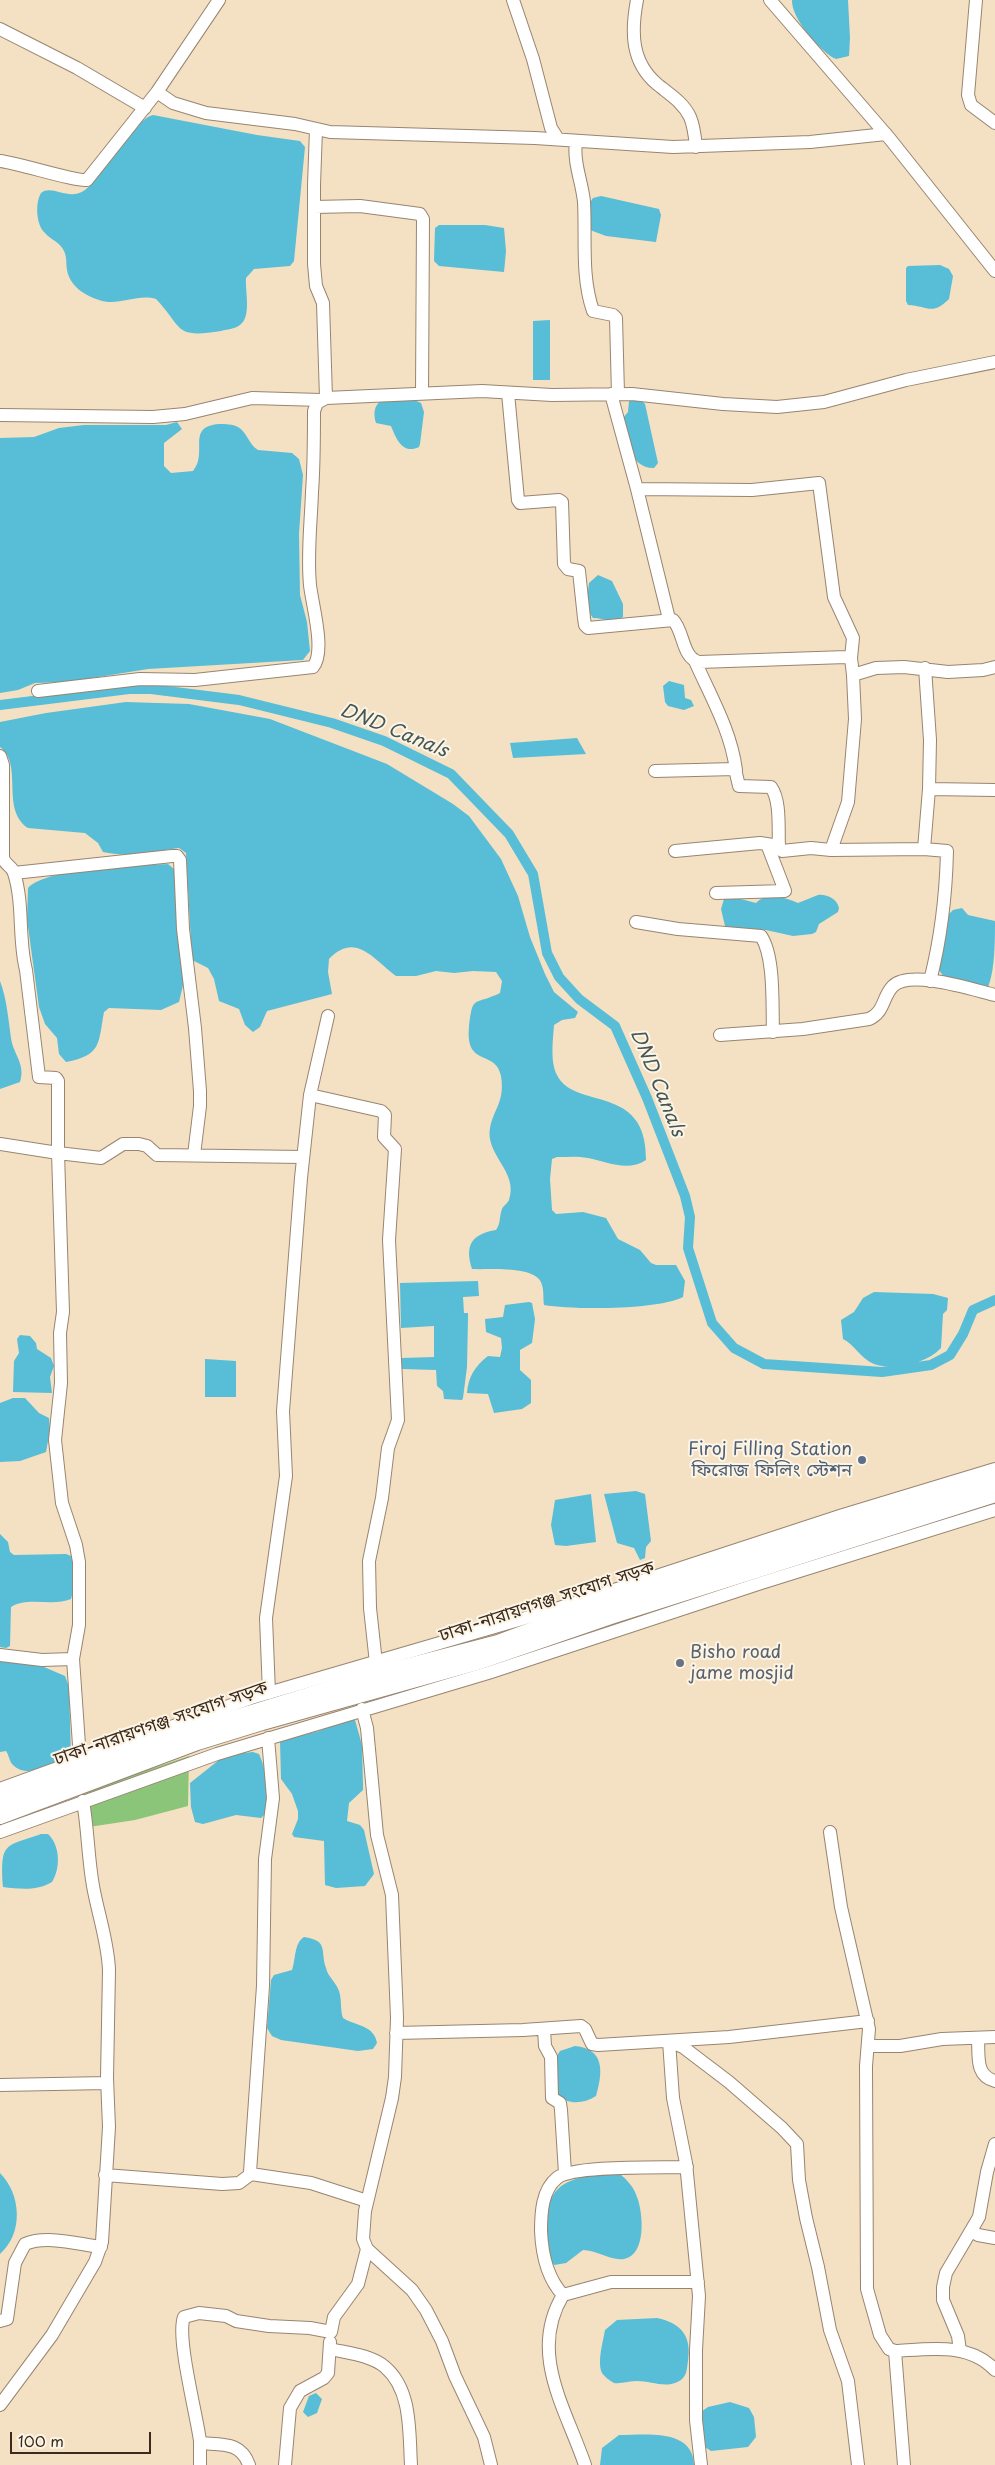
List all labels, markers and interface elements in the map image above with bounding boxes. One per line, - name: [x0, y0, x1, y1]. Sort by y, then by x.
- water label: DND Canals: [337, 699, 451, 763]
- water label: DND Canals: [625, 1026, 689, 1140]
- place label: Firoj Filling Station ফিরোজ ফিলিং স্টেশন: [688, 1439, 852, 1482]
- marker: Firoj Filling Station ফিরোজ ফিলিং স্টেশন: [856, 1454, 868, 1466]
- street label: ঢাকা-নারায়ণগঞ্জ সংযোগ সড়ক: [437, 1557, 657, 1647]
- place label: Bisho road jame mosjid: [690, 1642, 794, 1685]
- marker: Bisho road jame mosjid: [674, 1657, 686, 1669]
- street label: ঢাকা-নারায়ণগঞ্জ সংযোগ সড়ক: [51, 1677, 271, 1771]
- scale bar: [12, 2422, 154, 2454]
- text: 100 m: [18, 2429, 64, 2452]

